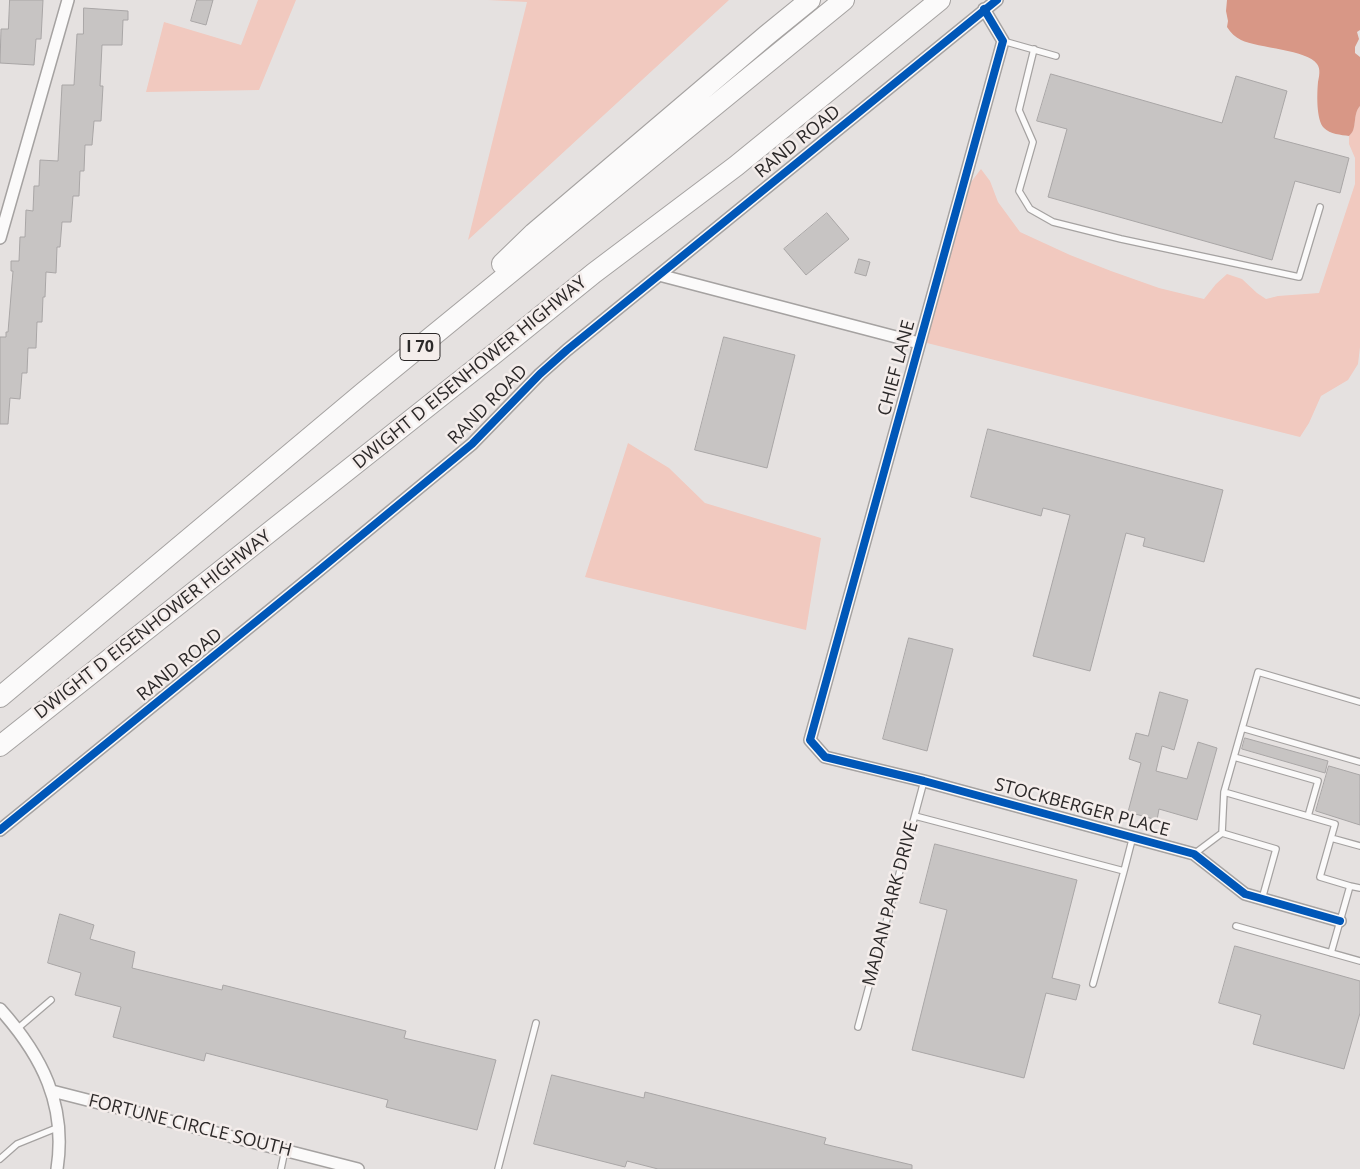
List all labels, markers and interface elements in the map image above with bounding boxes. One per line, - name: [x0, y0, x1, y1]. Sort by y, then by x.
- street label: RAND ROAD: [751, 101, 845, 183]
- street label: DWIGHT D EISENHOWER HIGHWAY: [349, 272, 591, 474]
- street label: CHIEF LANE: [874, 318, 920, 418]
- road number: I 70: [400, 334, 440, 361]
- street label: RAND ROAD: [444, 361, 532, 449]
- street label: DWIGHT D EISENHOWER HIGHWAY: [30, 526, 276, 724]
- street label: RAND ROAD: [133, 624, 227, 706]
- street label: STOCKBERGER PLACE: [992, 774, 1172, 842]
- street label: MADAN PARK DRIVE: [859, 819, 923, 989]
- street label: FORTUNE CIRCLE SOUTH: [86, 1090, 294, 1162]

